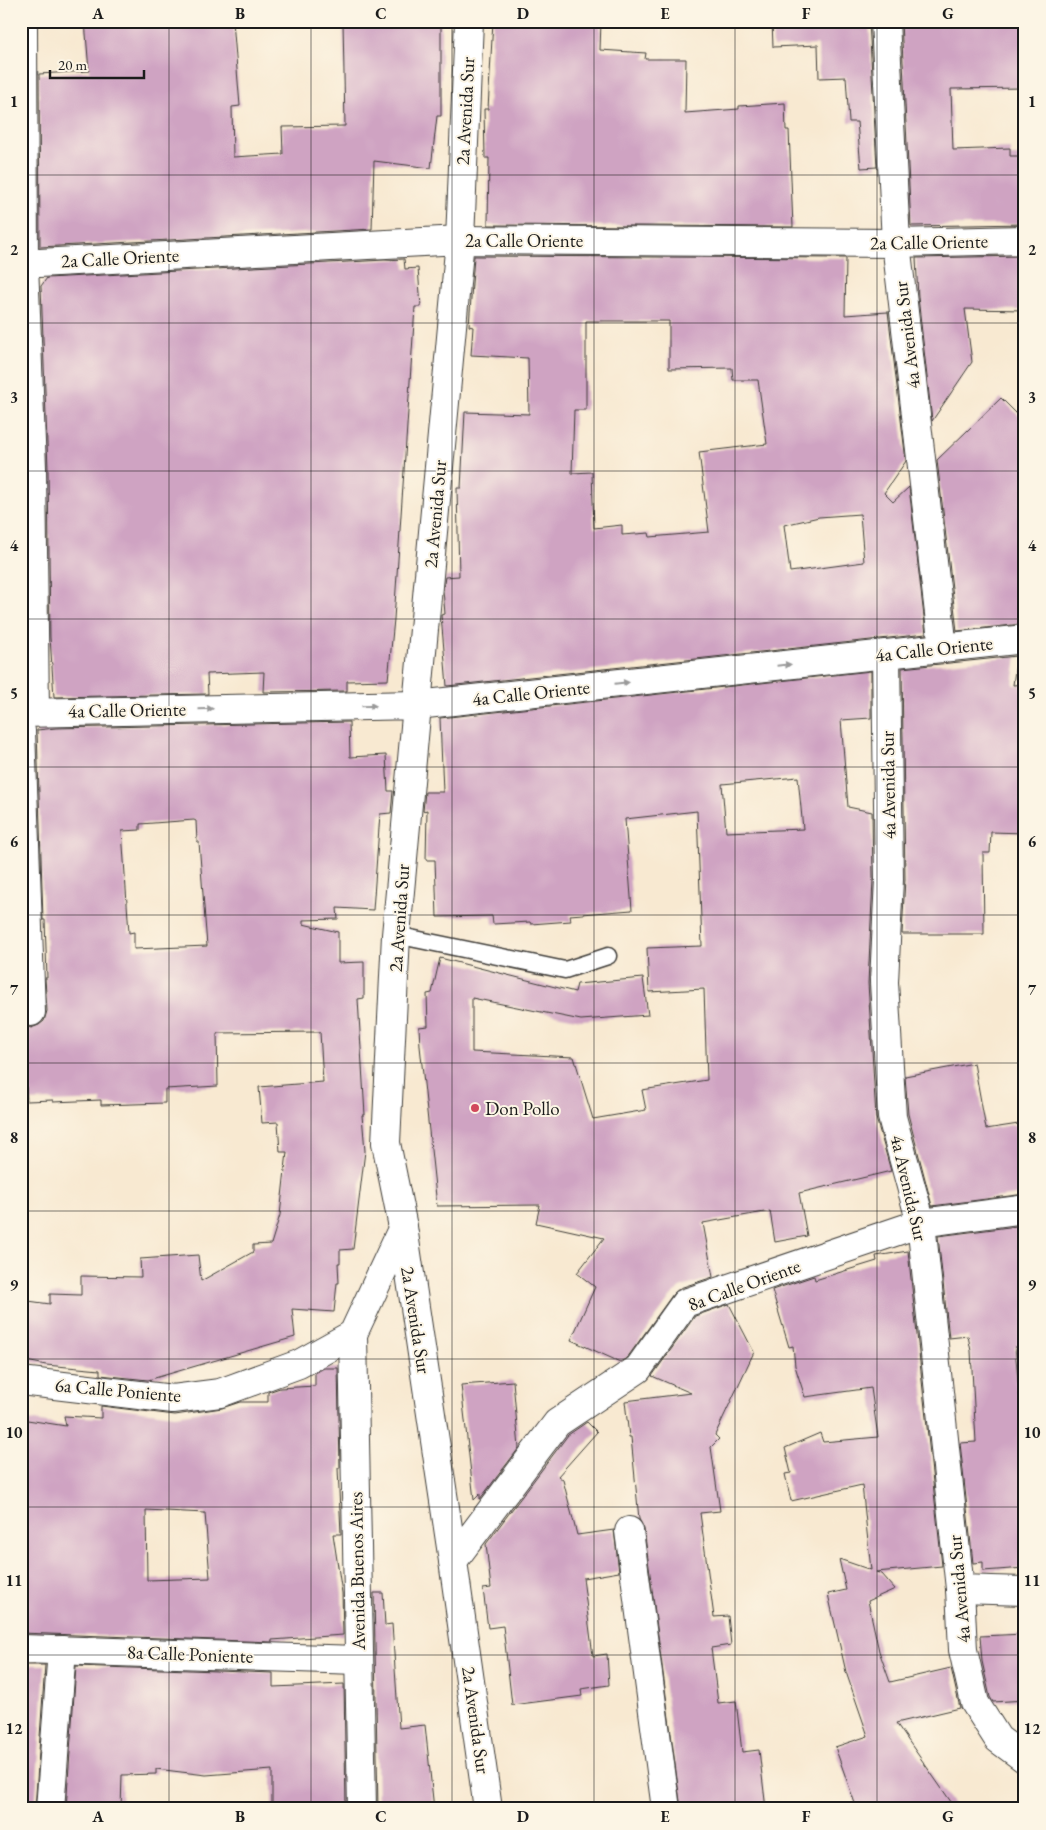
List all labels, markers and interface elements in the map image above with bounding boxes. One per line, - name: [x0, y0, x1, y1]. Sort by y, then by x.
- text: A: [91, 3, 104, 24]
- text: B: [235, 3, 245, 24]
- text: C: [375, 3, 387, 24]
- text: D: [517, 3, 529, 24]
- text: E: [660, 3, 670, 24]
- text: F: [802, 3, 811, 24]
- text: G: [942, 3, 954, 24]
- scale bar: [50, 48, 144, 80]
- text: 20 m: [58, 55, 87, 74]
- street label: 2a Avenida Sur: [450, 56, 480, 166]
- text: 1: [10, 91, 18, 112]
- text: 1: [1028, 91, 1036, 112]
- street label: 2a Calle Oriente: [465, 228, 583, 253]
- street label: 2a Calle Oriente: [870, 228, 988, 256]
- text: 2: [10, 239, 19, 260]
- text: 2: [1028, 239, 1037, 260]
- street label: 2a Calle Oriente: [60, 242, 180, 274]
- street label: 4a Avenida Sur: [888, 279, 926, 390]
- text: 3: [10, 387, 18, 408]
- text: 3: [1028, 387, 1036, 408]
- street label: 2a Avenida Sur: [418, 458, 452, 569]
- text: 4: [10, 535, 19, 556]
- text: 4: [1028, 535, 1037, 556]
- street label: 4a Calle Oriente: [874, 630, 994, 668]
- one-way arrow: [776, 661, 792, 669]
- street label: 4a Calle Oriente: [471, 674, 591, 712]
- one-way arrow: [615, 679, 631, 687]
- text: 5: [10, 683, 18, 704]
- text: 5: [1028, 683, 1036, 704]
- street label: 4a Calle Oriente: [68, 696, 186, 724]
- one-way arrow: [361, 702, 377, 710]
- one-way arrow: [199, 705, 215, 713]
- street label: 4a Avenida Sur: [875, 730, 901, 839]
- text: 6: [10, 831, 19, 852]
- text: 6: [1028, 831, 1037, 852]
- street label: 2a Avenida Sur: [383, 862, 415, 973]
- text: 7: [10, 979, 19, 1000]
- text: 7: [1028, 979, 1037, 1000]
- place label: Don Pollo: [485, 1096, 560, 1121]
- marker: Don Pollo: [469, 1102, 481, 1114]
- text: 8: [10, 1127, 18, 1148]
- text: 8: [1028, 1127, 1036, 1148]
- street label: 4a Avenida Sur: [885, 1132, 934, 1244]
- street label: 8a Calle Oriente: [684, 1253, 804, 1317]
- street label: 2a Avenida Sur: [395, 1264, 437, 1376]
- text: 9: [10, 1274, 19, 1295]
- text: 9: [1028, 1274, 1037, 1295]
- street label: 6a Calle Poniente: [54, 1372, 182, 1408]
- text: 10: [6, 1422, 23, 1443]
- text: 10: [1024, 1422, 1041, 1443]
- street label: Avenida Buenos Aires: [343, 1492, 371, 1651]
- street label: 4a Avenida Sur: [942, 1533, 976, 1644]
- text: 11: [6, 1570, 22, 1591]
- text: 11: [1024, 1570, 1040, 1591]
- street label: 8a Calle Poniente: [126, 1639, 254, 1669]
- street label: 2a Avenida Sur: [456, 1665, 496, 1776]
- text: 12: [6, 1718, 23, 1739]
- text: 12: [1024, 1718, 1041, 1739]
- text: A: [91, 1806, 104, 1827]
- text: B: [235, 1806, 245, 1827]
- text: C: [375, 1806, 387, 1827]
- text: D: [517, 1806, 529, 1827]
- text: E: [660, 1806, 670, 1827]
- text: F: [802, 1806, 811, 1827]
- text: G: [942, 1806, 954, 1827]

